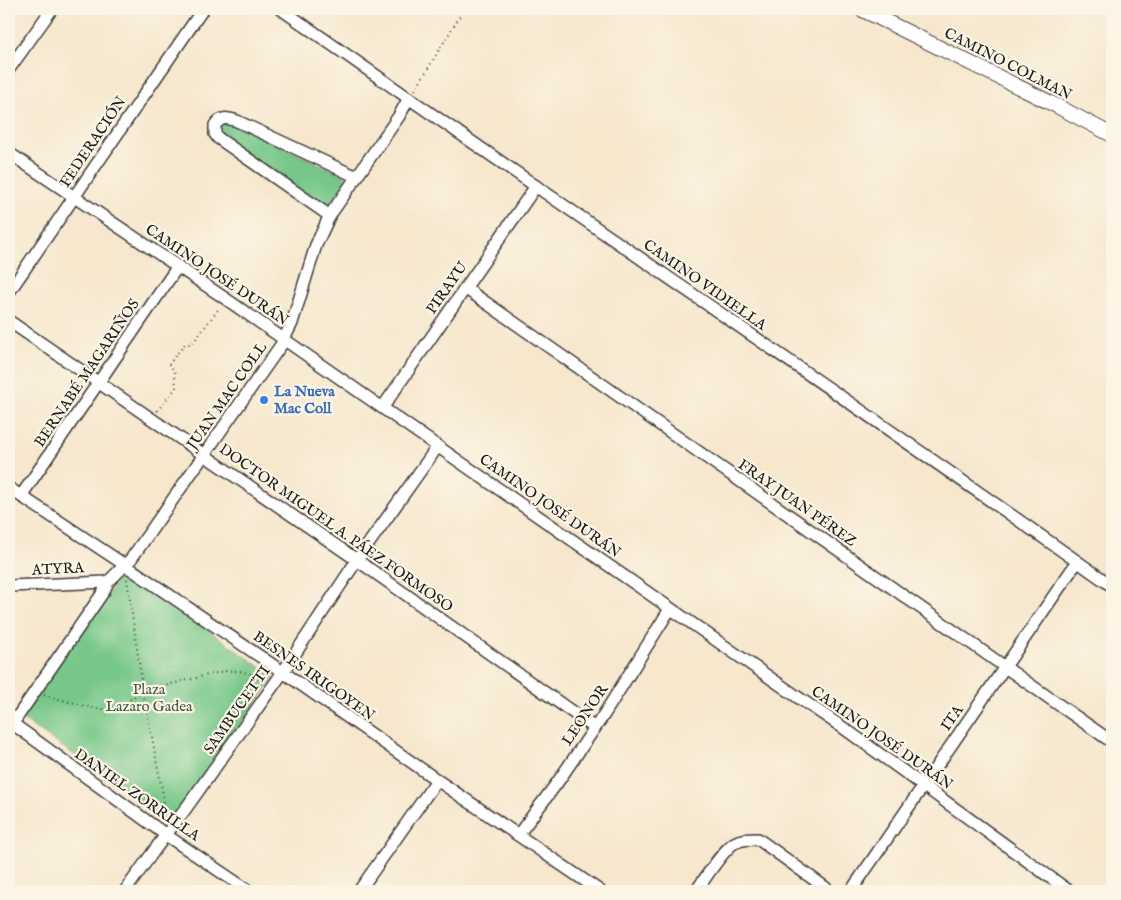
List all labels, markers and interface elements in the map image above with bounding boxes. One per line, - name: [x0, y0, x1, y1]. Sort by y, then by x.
- street label: CAMINO COLMAN: [941, 24, 1075, 104]
- street label: FEDERACIÓN: [56, 93, 130, 191]
- street label: CAMINO JOSÉ DURÁN: [142, 220, 292, 330]
- street label: CAMINO VIDIELLA: [640, 235, 771, 335]
- street label: PIRAYU: [422, 258, 472, 318]
- street label: BERNABÉ MAGARIÑOS: [30, 295, 144, 451]
- street label: JUAN MAC COLL: [182, 338, 271, 455]
- place label: La Nueva Mac Coll: [274, 382, 335, 418]
- marker: La Nueva Mac Coll: [258, 394, 270, 406]
- street label: DOCTOR MIGUEL A. PÁEZ FORMOSO: [215, 440, 457, 616]
- street label: CAMINO JOSÉ DURÁN: [476, 450, 624, 562]
- street label: FRAY JUAN PÉREZ: [734, 455, 860, 551]
- street label: ATYRA: [30, 558, 86, 580]
- street label: BESNES IRIGOYEN: [249, 627, 379, 725]
- street label: SAMBUCETTI: [199, 662, 275, 758]
- park label: Plaza Lazaro Gadea: [105, 680, 193, 716]
- street label: LEONOR: [558, 680, 613, 749]
- street label: CAMINO JOSÉ DURÁN: [808, 682, 956, 794]
- street label: ITA: [936, 701, 968, 735]
- street label: DANIEL ZORRILLA: [71, 744, 204, 846]

